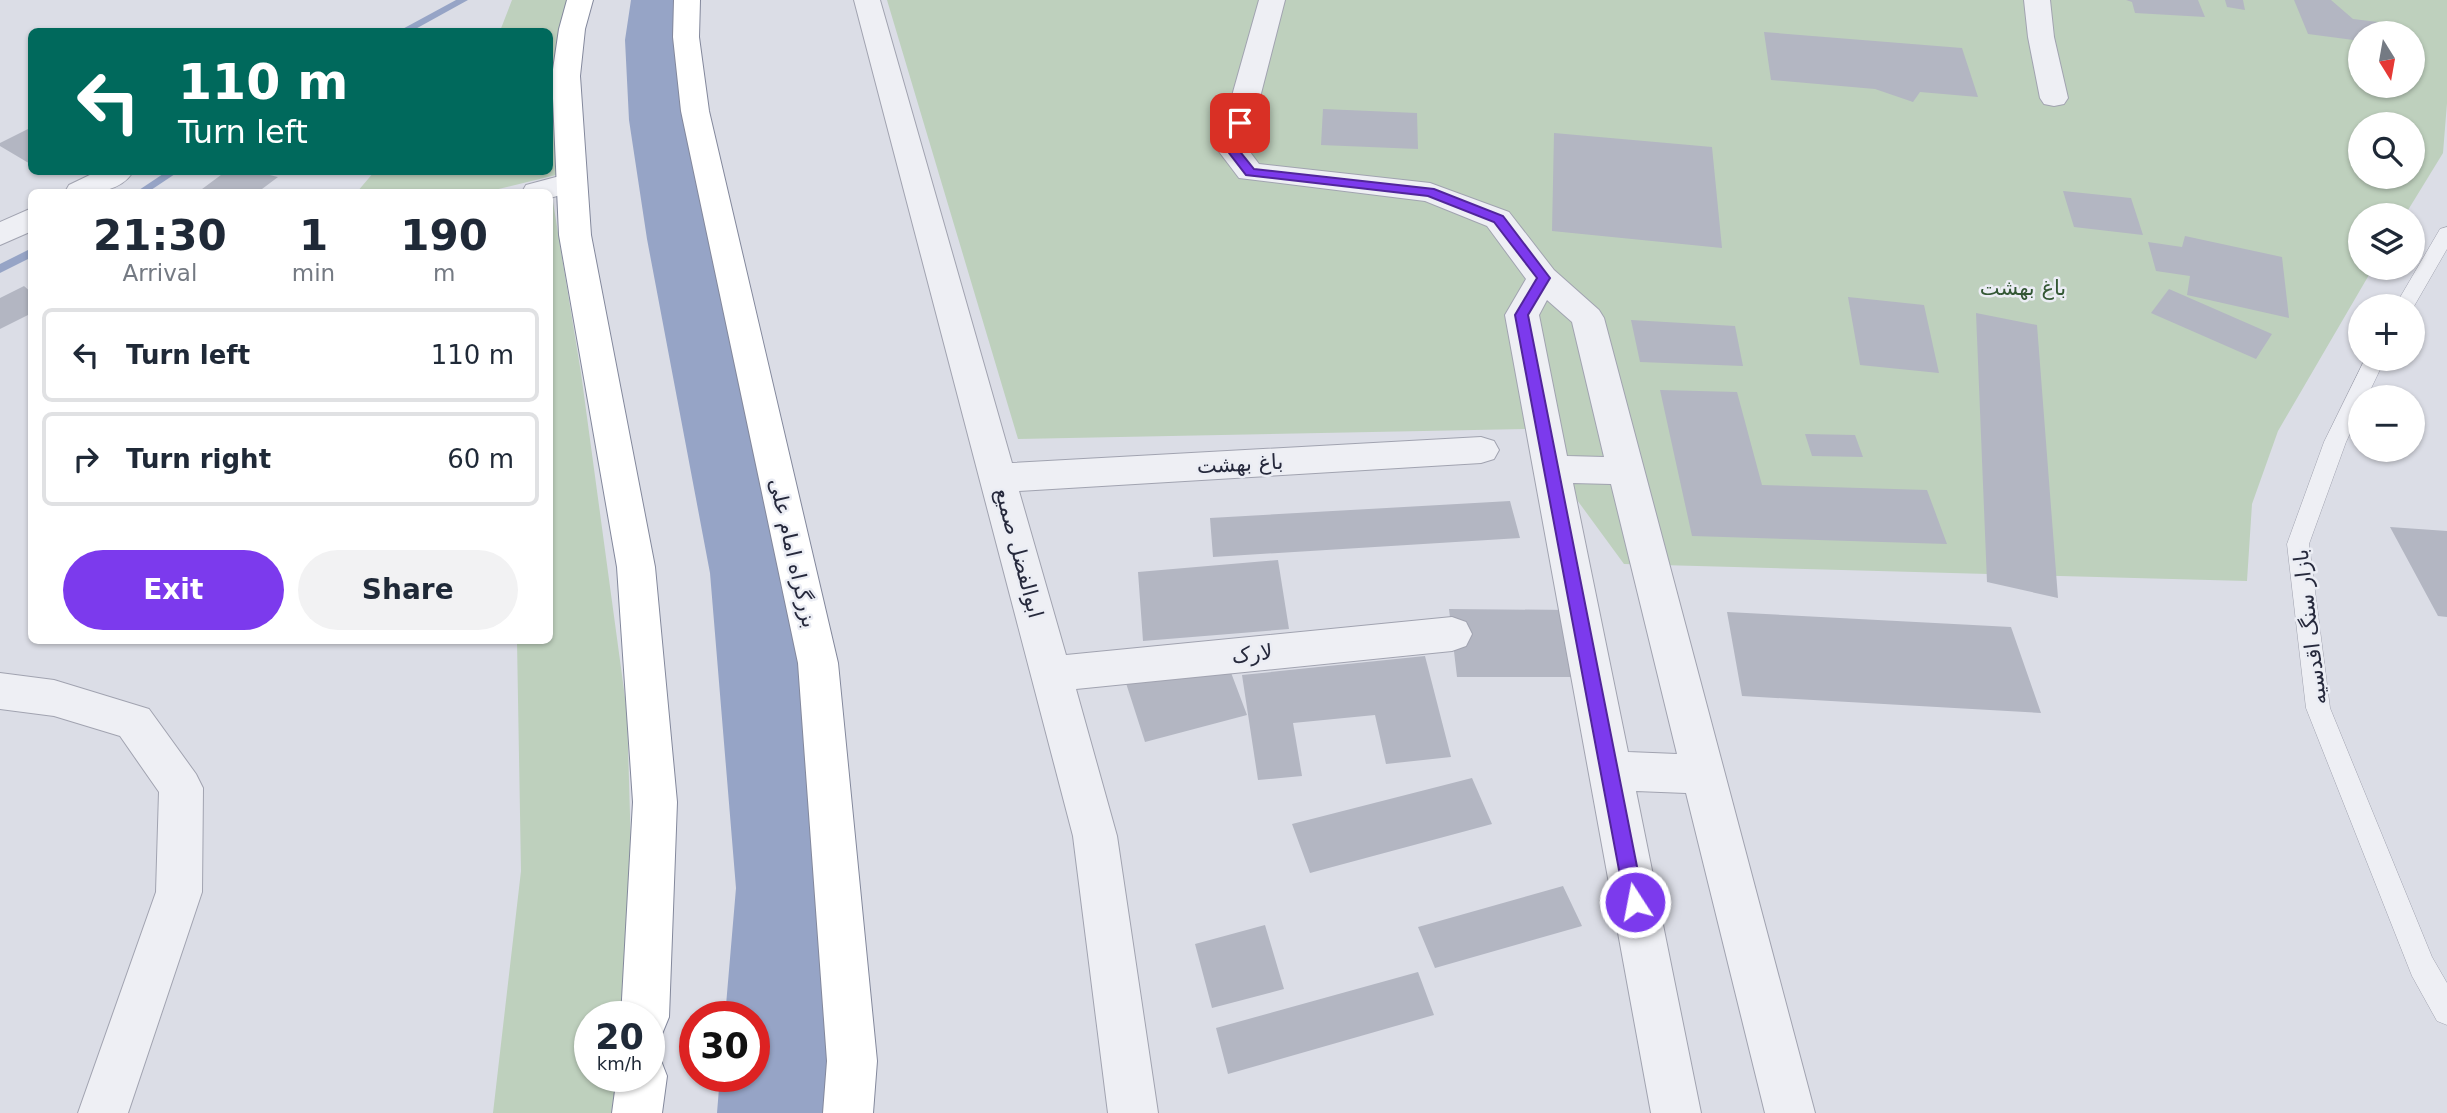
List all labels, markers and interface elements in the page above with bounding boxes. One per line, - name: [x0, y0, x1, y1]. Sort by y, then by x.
- north arrow: [2348, 21, 2426, 98]
- map controls: [2348, 21, 2425, 462]
- text: 110 m: [178, 54, 348, 111]
- icon: left: [63, 56, 154, 147]
- pin: [1210, 93, 1270, 153]
- icon: arrive: [1221, 104, 1259, 142]
- button: search: [2348, 112, 2425, 189]
- text: Turn left: [178, 113, 308, 151]
- button: layers: [2348, 203, 2425, 280]
- text: 21:30: [93, 211, 227, 260]
- text: 1: [299, 211, 328, 260]
- text: 190: [400, 211, 488, 260]
- text: Arrival: [123, 260, 197, 286]
- text: min: [292, 260, 335, 286]
- text: m: [433, 260, 455, 286]
- park label: باغ بهشت: [1980, 276, 2066, 300]
- button: +: [2348, 294, 2425, 371]
- icon: left: [67, 336, 105, 374]
- text: Turn left: [126, 340, 250, 370]
- text: 110 m: [431, 340, 514, 370]
- button: −: [2348, 385, 2425, 462]
- icon: right: [67, 440, 105, 478]
- text: Turn right: [126, 444, 271, 474]
- text: 60 m: [447, 444, 514, 474]
- street label: باغ بهشت: [1196, 450, 1284, 478]
- street label: بزرگراه امام علی: [764, 476, 822, 630]
- street label: ابوالفضل صمیع: [990, 485, 1048, 621]
- street label: بازار سنگ اقدسیه: [2289, 548, 2331, 706]
- button: Exit: [63, 550, 284, 630]
- button: Share: [298, 550, 518, 630]
- street label: لارک: [1230, 640, 1274, 668]
- position arrow: [1598, 865, 1672, 939]
- speed limit sign: 30: [679, 1001, 770, 1092]
- text: 20: [595, 1017, 644, 1057]
- text: km/h: [597, 1053, 642, 1074]

